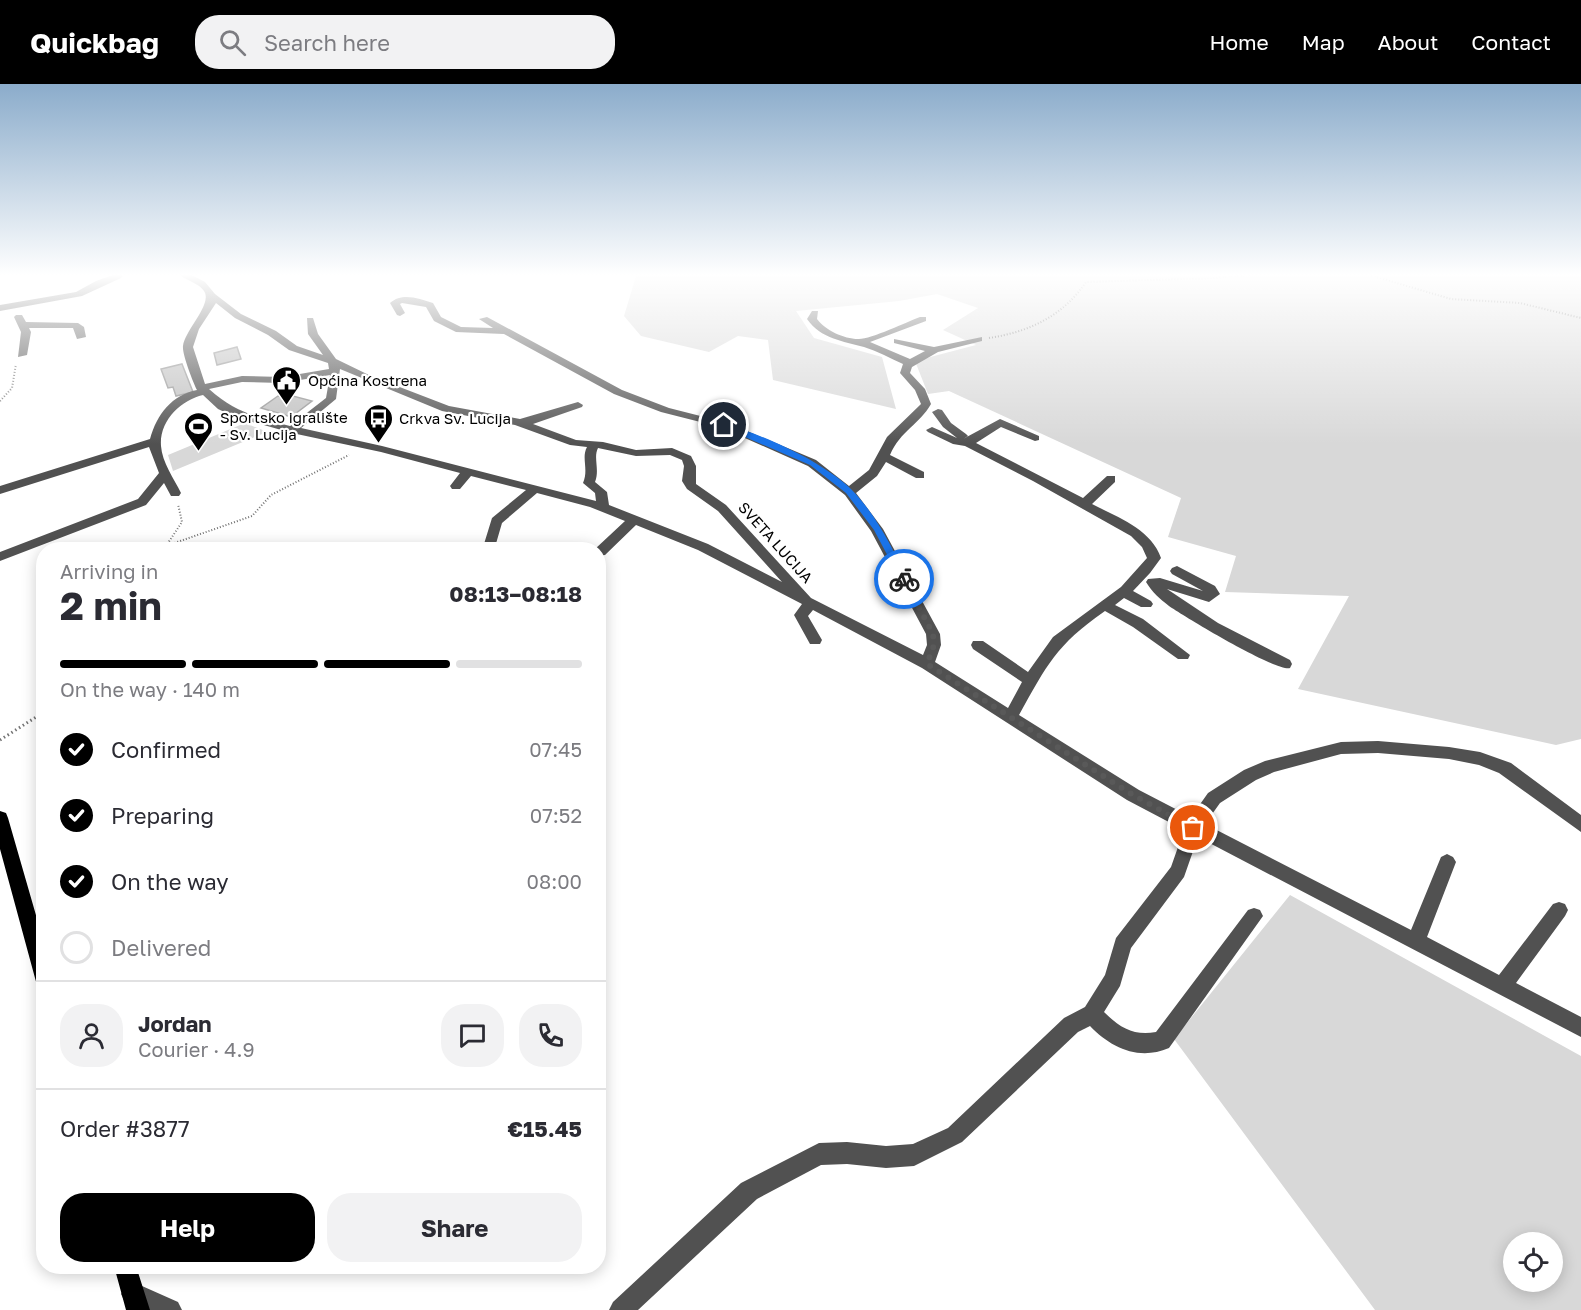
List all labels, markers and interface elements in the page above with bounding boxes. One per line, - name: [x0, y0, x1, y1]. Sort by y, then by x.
- search box: [195, 15, 615, 69]
- text: Quickbag: [30, 26, 159, 59]
- icon: search: [216, 26, 249, 59]
- text: Search here: [264, 29, 390, 56]
- text: Home: [1209, 29, 1269, 55]
- text: Map: [1302, 29, 1345, 55]
- text: About: [1378, 29, 1438, 55]
- text: Contact: [1471, 29, 1551, 55]
- public building icon: Općina Kostrena: [271, 364, 303, 406]
- place label: Općina Kostrena: [308, 371, 427, 389]
- pin: [698, 399, 749, 450]
- bus stop icon: Crkva Sv. Lucija: [362, 402, 394, 444]
- place label: Sportsko igralište - Sv. Lucija: [220, 408, 348, 443]
- icon: home: [707, 408, 740, 441]
- place label: Crkva Sv. Lucija: [399, 409, 511, 427]
- sports icon: Sportsko igralište - Sv. Lucija: [183, 410, 215, 452]
- street label: SVETA LUCIJA: [735, 498, 817, 586]
- courier: [874, 549, 934, 609]
- text: Arriving in: [60, 559, 158, 583]
- icon: bike: [888, 563, 921, 596]
- text: 08:13–08:18: [449, 580, 582, 607]
- text: 2 min: [60, 582, 162, 629]
- text: On the way · 140 m: [60, 677, 240, 701]
- icon: check: [60, 733, 93, 766]
- text: Confirmed: [111, 736, 221, 763]
- text: 07:45: [529, 737, 582, 761]
- icon: check: [60, 799, 93, 832]
- text: Preparing: [111, 802, 214, 829]
- pin: [1167, 802, 1218, 853]
- text: 07:52: [530, 803, 582, 827]
- icon: bag: [1176, 811, 1209, 844]
- icon: check: [60, 865, 93, 898]
- text: On the way: [111, 868, 229, 895]
- text: 08:00: [527, 869, 582, 893]
- text: Delivered: [111, 934, 211, 961]
- button: person: [60, 1004, 123, 1067]
- button: chat: [441, 1004, 504, 1067]
- button: phone: [519, 1004, 582, 1067]
- text: Jordan: [138, 1010, 212, 1037]
- text: Courier · 4.9: [138, 1037, 255, 1061]
- text: Order #3877: [60, 1115, 190, 1142]
- text: €15.45: [508, 1115, 582, 1142]
- button: Help: [60, 1193, 315, 1262]
- button: Share: [327, 1193, 582, 1262]
- map controls: [1503, 1232, 1563, 1292]
- button: locate: [1503, 1232, 1563, 1292]

